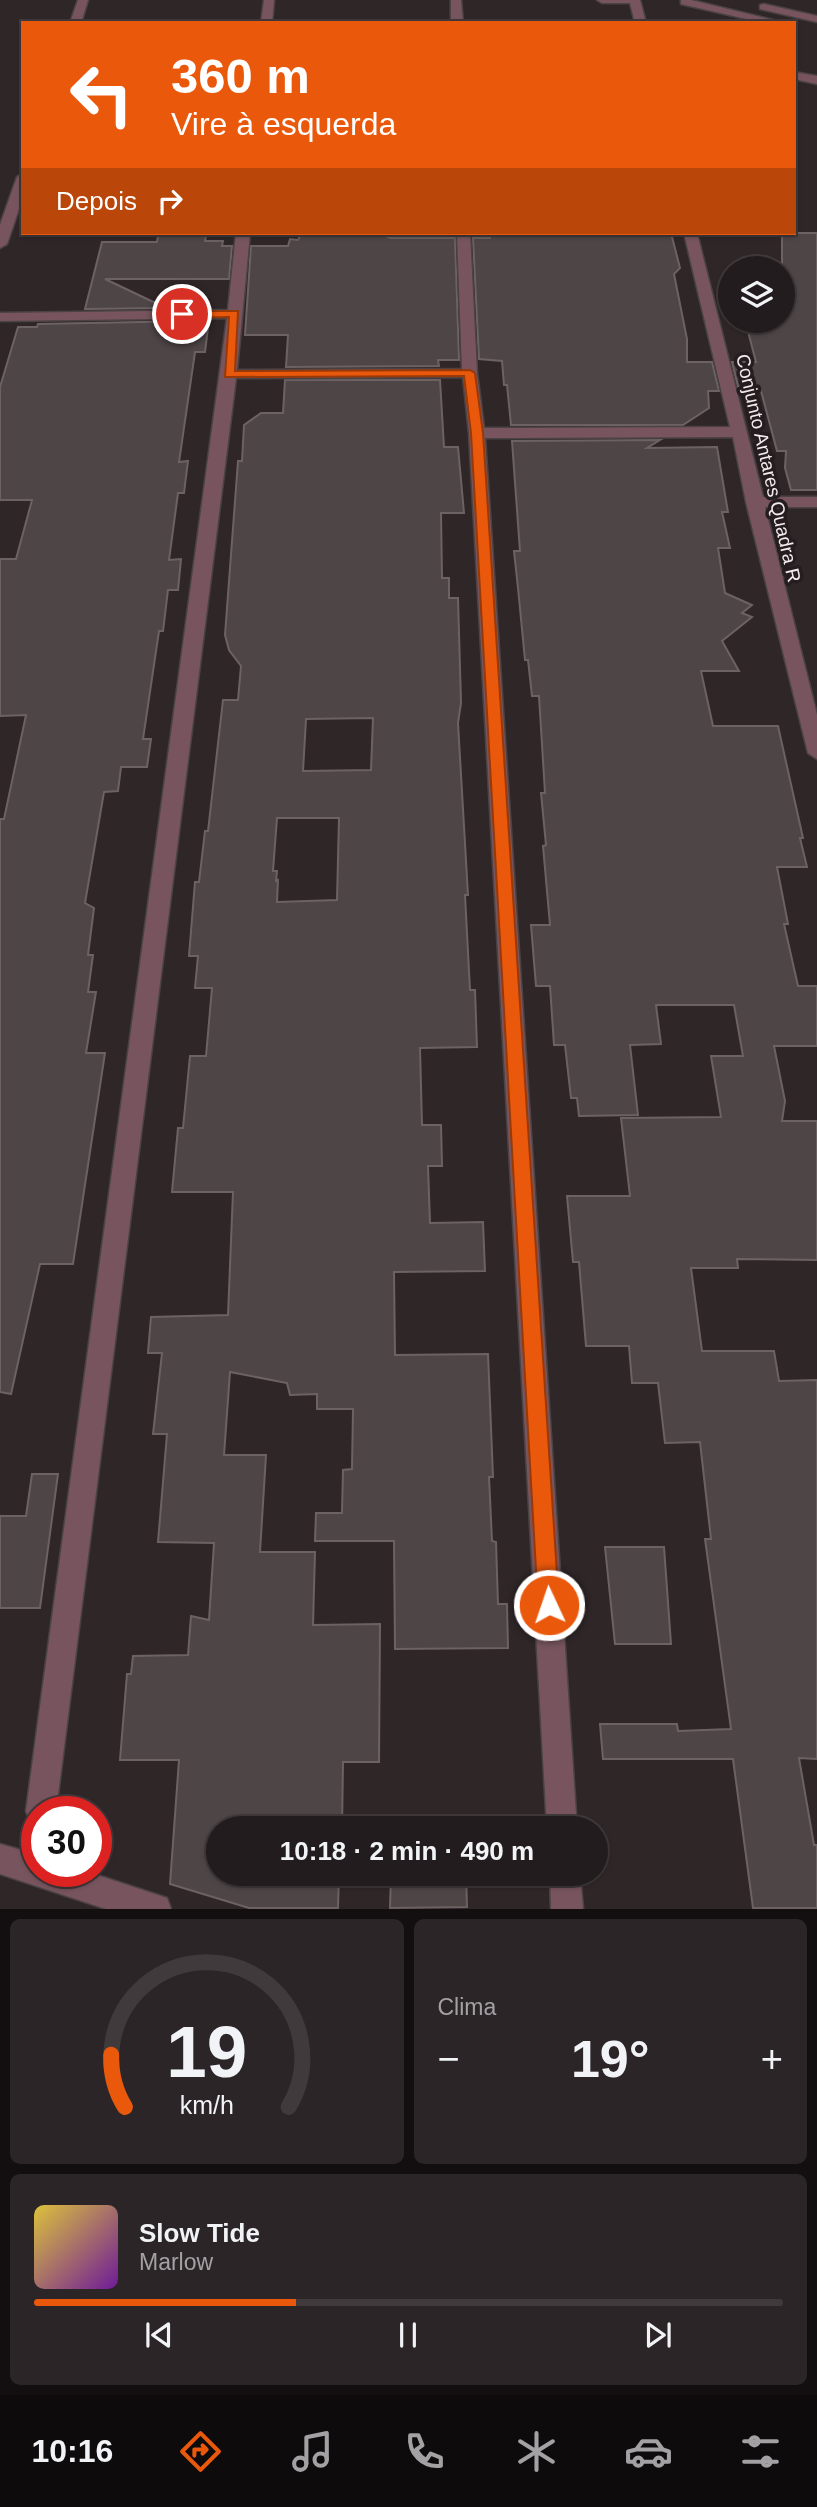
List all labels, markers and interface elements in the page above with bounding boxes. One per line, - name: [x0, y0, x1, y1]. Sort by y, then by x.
- icon: left: [56, 49, 147, 140]
- text: 360 m: [171, 49, 310, 103]
- text: Vire à esquerda: [171, 106, 396, 142]
- icon: right: [151, 182, 189, 220]
- text: Depois: [56, 186, 137, 216]
- map controls: [718, 256, 795, 333]
- button: layers: [718, 256, 795, 333]
- pin: [152, 284, 212, 344]
- icon: arrive: [163, 295, 201, 333]
- street label: Conjunto Antares Quadra R: [732, 352, 805, 584]
- position arrow: [512, 1568, 586, 1642]
- speed limit sign: 30: [21, 1796, 112, 1887]
- text: 10:18 · 2 min · 490 m: [280, 1836, 534, 1866]
- text: Clima: [438, 1994, 496, 2020]
- text: 19: [166, 2012, 247, 2093]
- text: 19°: [571, 2030, 650, 2088]
- text: −: [438, 2038, 460, 2080]
- text: +: [761, 2038, 783, 2080]
- text: km/h: [180, 2091, 234, 2119]
- text: Slow Tide: [139, 2218, 260, 2248]
- text: Marlow: [139, 2249, 213, 2275]
- icon: previous: [140, 2316, 178, 2354]
- icon: pause: [389, 2316, 427, 2354]
- icon: next: [639, 2316, 677, 2354]
- icon: directions: [176, 2427, 225, 2476]
- icon: music: [288, 2427, 337, 2476]
- icon: phone: [400, 2427, 449, 2476]
- icon: climate: [512, 2427, 561, 2476]
- icon: car: [624, 2427, 673, 2476]
- icon: filters: [736, 2427, 785, 2476]
- text: 10:16: [32, 2433, 113, 2469]

